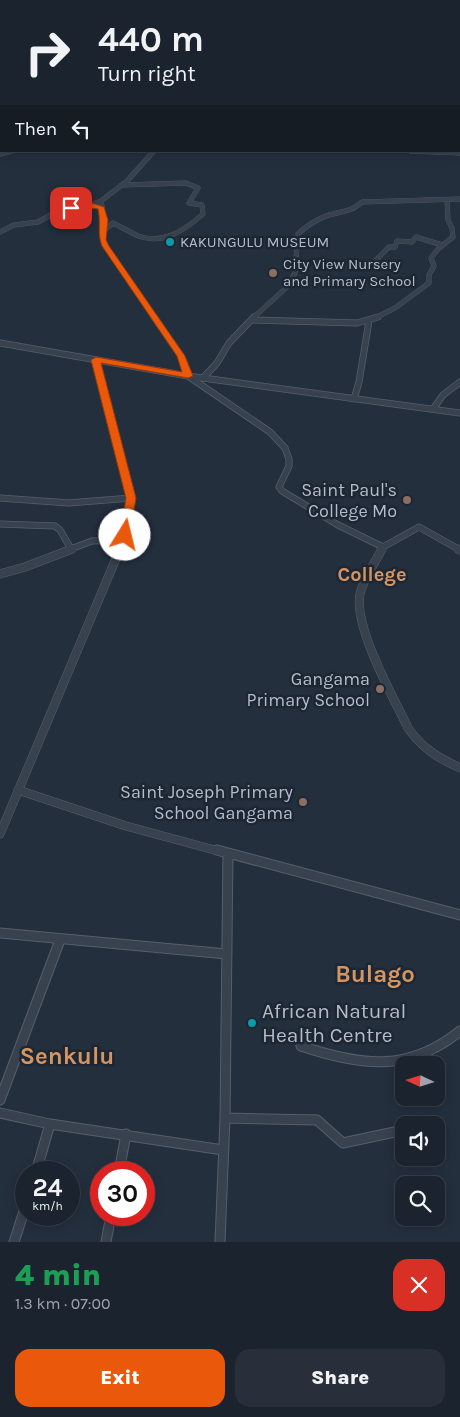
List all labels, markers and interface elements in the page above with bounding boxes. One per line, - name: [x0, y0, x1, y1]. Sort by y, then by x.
- text: 440 m: [98, 19, 204, 60]
- icon: right: [15, 20, 80, 85]
- text: Turn right: [98, 61, 196, 87]
- icon: left: [67, 115, 95, 143]
- text: Then: [15, 118, 57, 140]
- pin: [50, 187, 92, 229]
- icon: arrive: [57, 194, 85, 222]
- place label: KAKUNGULU MUSEUM: [180, 233, 329, 251]
- marker: KAKUNGULU MUSEUM: [164, 236, 176, 248]
- place label: City View Nursery and Primary School: [283, 255, 416, 290]
- marker: City View Nursery and Primary School: [267, 267, 279, 279]
- place label: Saint Paul's College Mo: [301, 479, 397, 522]
- marker: Saint Paul's College Mo: [401, 494, 413, 506]
- position arrow: [98, 508, 150, 560]
- district label: College: [337, 563, 407, 586]
- place label: Gangama Primary School: [247, 668, 370, 711]
- marker: Gangama Primary School: [374, 683, 386, 695]
- place label: Saint Joseph Primary School Gangama: [120, 781, 294, 824]
- marker: Saint Joseph Primary School Gangama: [297, 796, 309, 808]
- district label: Bulago: [335, 960, 415, 988]
- place label: African Natural Health Centre: [262, 999, 406, 1047]
- marker: African Natural Health Centre: [246, 1017, 258, 1029]
- district label: Senkulu: [20, 1042, 114, 1070]
- north arrow: [395, 1056, 445, 1106]
- map controls: [395, 1056, 445, 1226]
- button: sound: [395, 1116, 445, 1166]
- speed limit sign: 30: [90, 1161, 155, 1226]
- text: 24: [32, 1173, 63, 1202]
- button: search: [395, 1176, 445, 1226]
- text: km/h: [32, 1199, 63, 1213]
- text: 4 min: [15, 1257, 101, 1293]
- button: close: [393, 1259, 445, 1311]
- text: 1.3 km · 07:00: [15, 1294, 111, 1313]
- button: Exit: [15, 1349, 225, 1407]
- button: Share: [235, 1349, 445, 1407]

